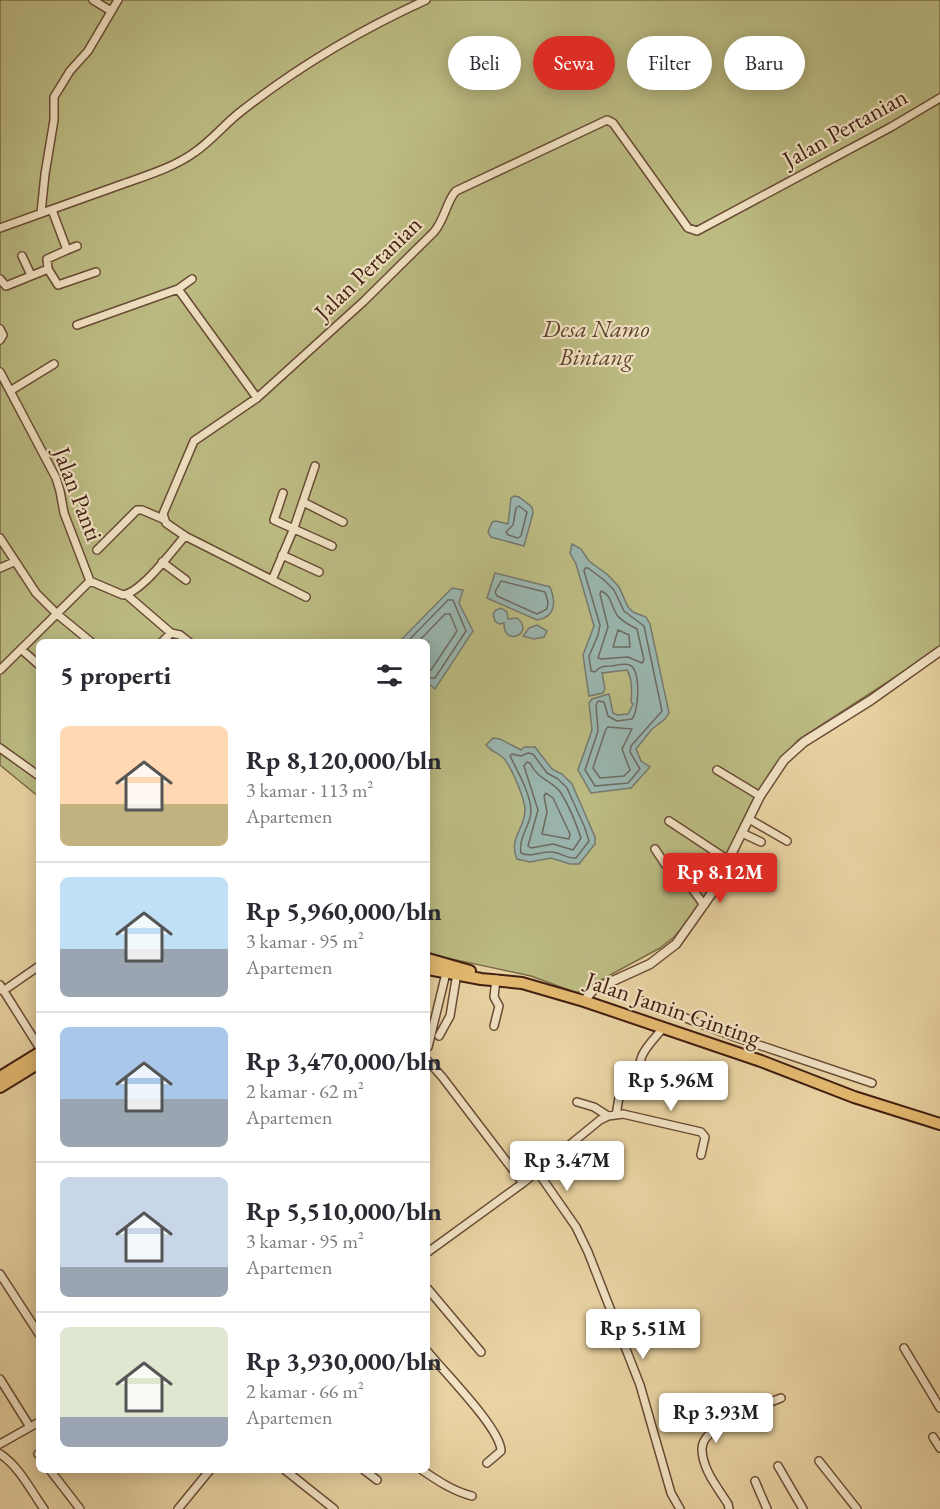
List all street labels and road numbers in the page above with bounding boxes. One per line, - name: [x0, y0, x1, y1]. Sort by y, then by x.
- street label: Jalan Pertanian: [775, 80, 913, 176]
- street label: Jalan Pertanian: [306, 208, 428, 328]
- street label: Jalan Panti: [46, 441, 111, 545]
- street label: Jalan Jamin Ginting: [580, 963, 765, 1053]

